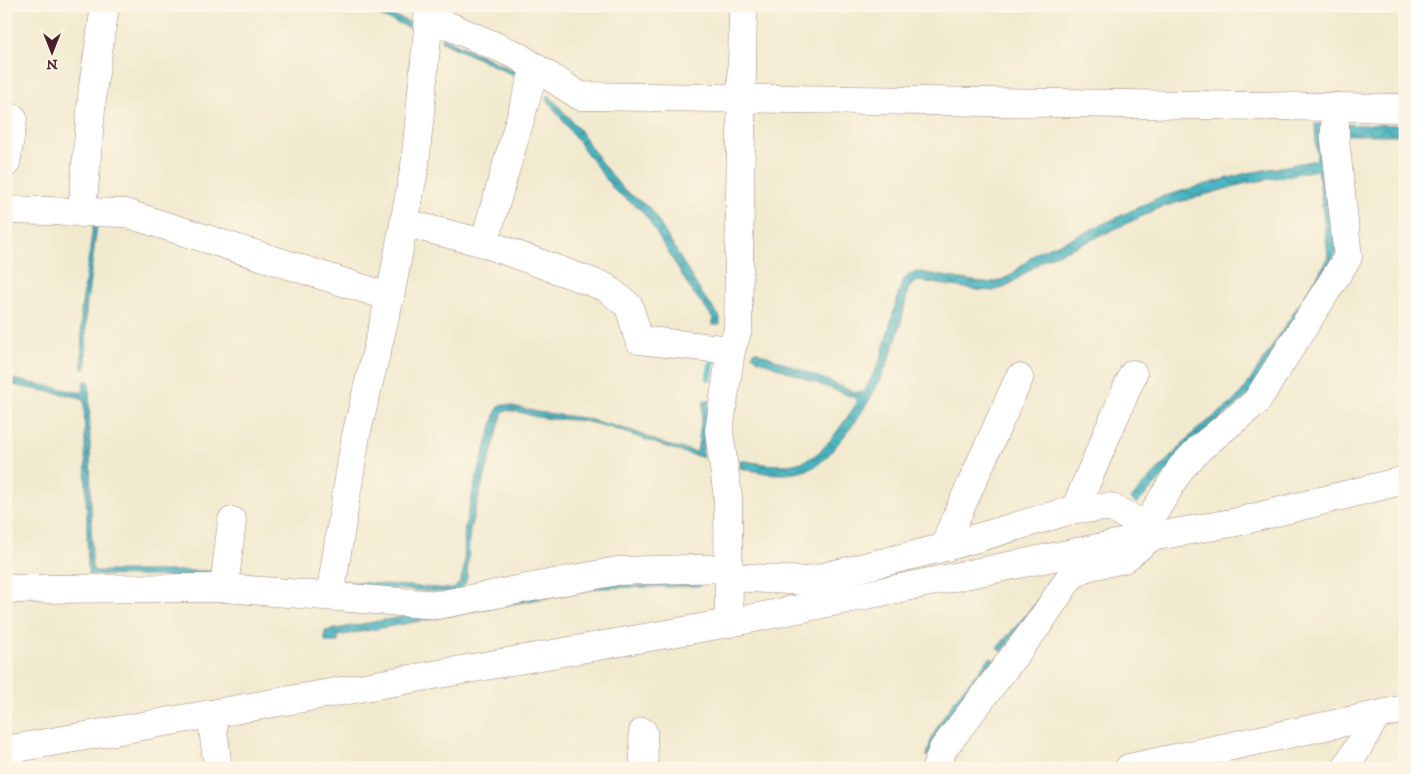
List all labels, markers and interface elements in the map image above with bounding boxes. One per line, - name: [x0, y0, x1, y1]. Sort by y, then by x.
- north arrow: [28, 28, 78, 78]
- text: N: [46, 55, 58, 73]

